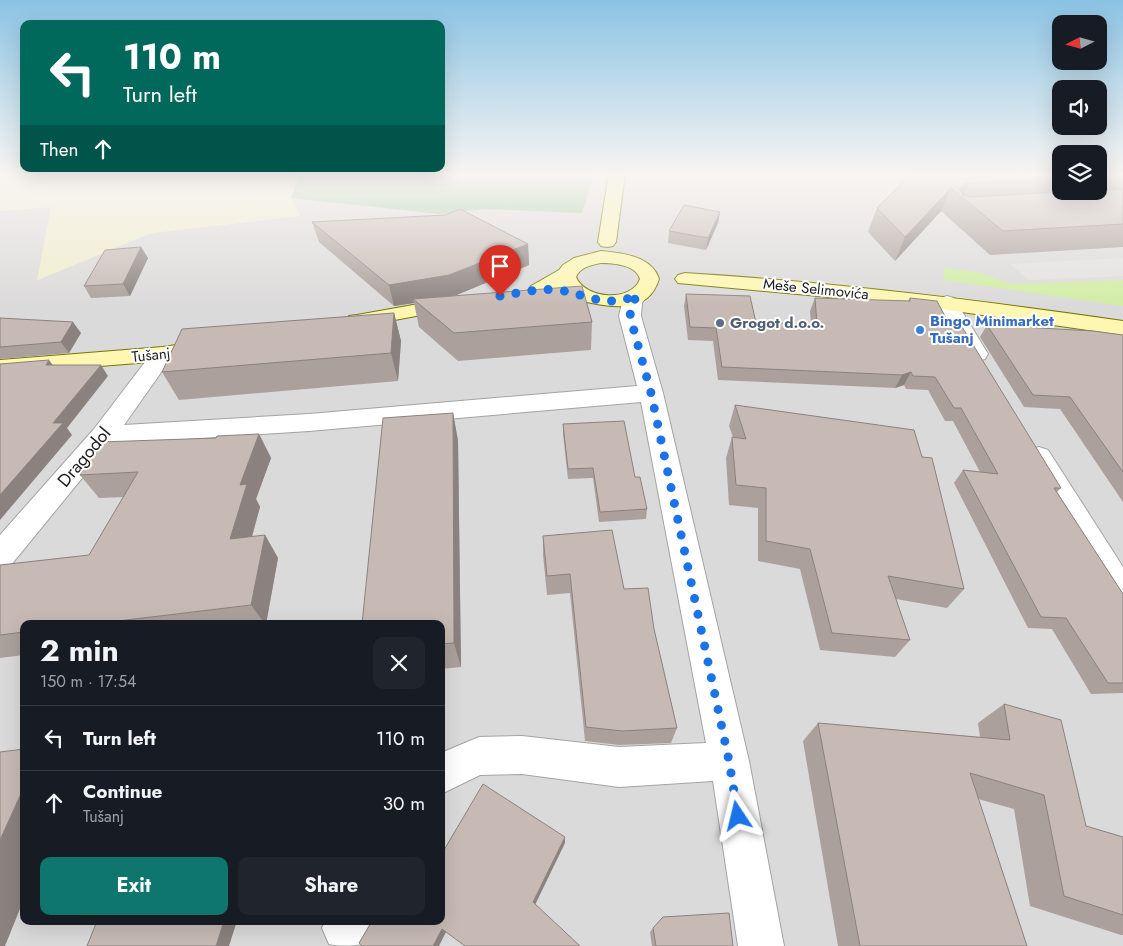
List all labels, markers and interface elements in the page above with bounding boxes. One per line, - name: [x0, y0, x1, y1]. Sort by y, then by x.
- north arrow: [1052, 15, 1108, 70]
- map controls: [1052, 15, 1107, 200]
- text: 110 m: [123, 32, 221, 82]
- icon: left: [40, 40, 105, 105]
- text: Turn left: [123, 78, 197, 110]
- button: sound: [1052, 80, 1107, 135]
- icon: ahead: [89, 135, 117, 163]
- text: Then: [40, 136, 79, 163]
- button: layers: [1052, 145, 1107, 200]
- pin: [479, 245, 521, 296]
- icon: arrive: [486, 252, 514, 280]
- street label: Meše Selimovića: [762, 273, 870, 305]
- place label: Bingo Minimarket Tušanj: [930, 310, 1054, 349]
- place label: Grogot d.o.o.: [730, 312, 824, 334]
- marker: Grogot d.o.o.: [714, 317, 726, 329]
- marker: Bingo Minimarket Tušanj: [914, 324, 926, 336]
- street label: Tušanj: [131, 342, 171, 368]
- street label: Dragodol: [51, 421, 117, 493]
- text: 2 min: [40, 629, 119, 672]
- button: close: [373, 637, 425, 689]
- text: 150 m · 17:54: [40, 670, 136, 693]
- icon: left: [40, 724, 68, 752]
- text: Turn left: [83, 725, 156, 752]
- text: 110 m: [376, 725, 425, 752]
- text: Continue: [83, 778, 162, 805]
- icon: ahead: [40, 789, 68, 817]
- position arrow: [711, 789, 763, 841]
- text: 30 m: [383, 790, 425, 817]
- text: Tušanj: [83, 805, 124, 828]
- button: Exit: [40, 857, 228, 915]
- button: Share: [238, 857, 425, 915]

